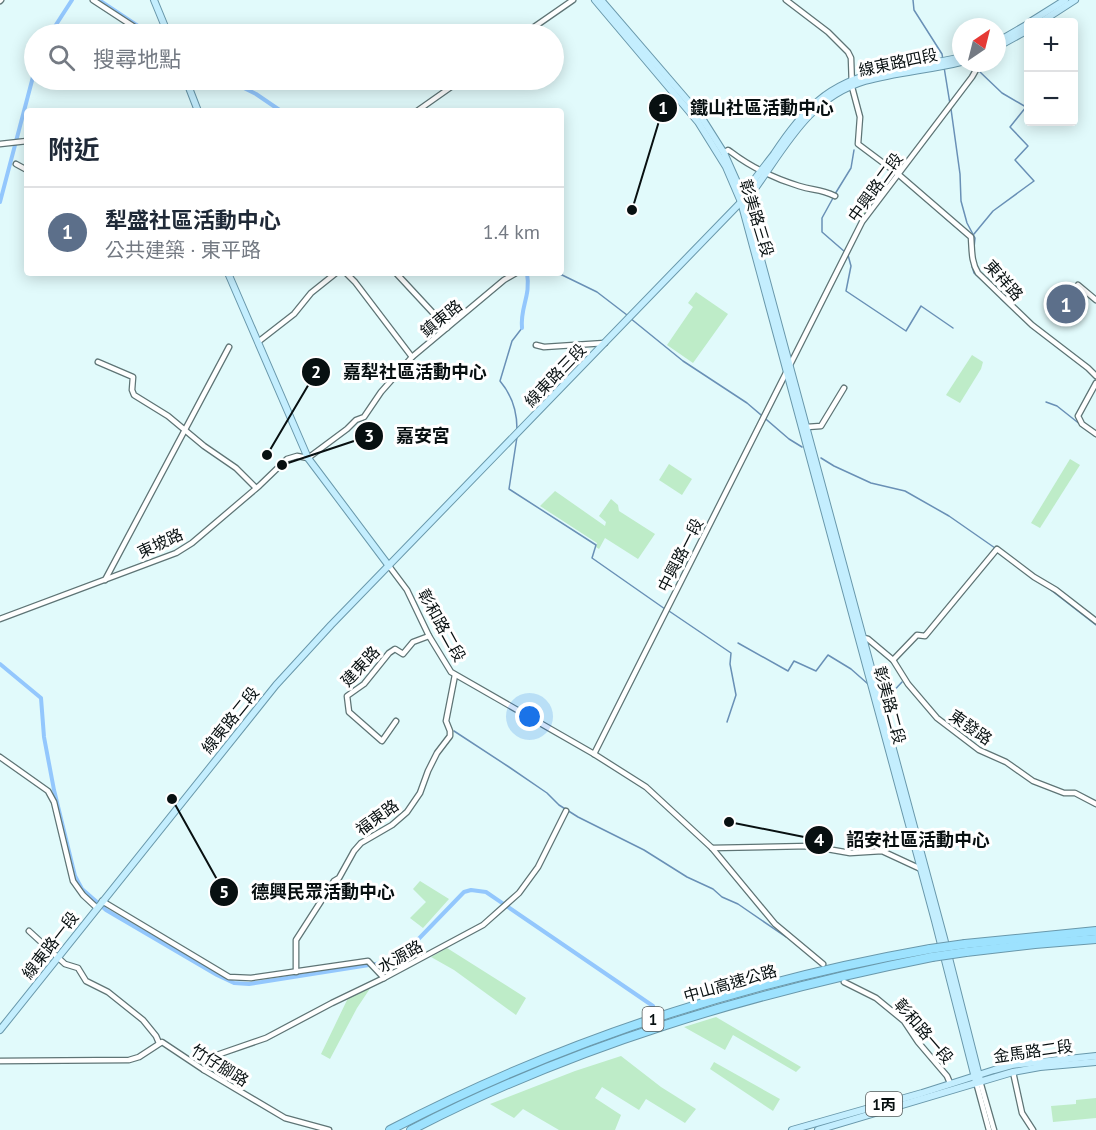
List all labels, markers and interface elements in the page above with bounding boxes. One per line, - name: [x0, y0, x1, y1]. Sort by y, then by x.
- north arrow: [952, 18, 1006, 72]
- map controls: [1024, 18, 1078, 126]
- button: +: [1024, 18, 1078, 72]
- search box: [24, 24, 564, 90]
- icon: search: [45, 41, 78, 74]
- street label: 線東路四段: [857, 44, 939, 80]
- text: 搜尋地點: [93, 45, 181, 73]
- button: −: [1024, 72, 1078, 126]
- callout: 鐵山社區活動中心: [648, 90, 846, 126]
- text: 1: [658, 96, 668, 119]
- text: 鐵山社區活動中心: [690, 96, 834, 119]
- text: 附近: [48, 133, 100, 166]
- street label: 中興路二段: [843, 149, 907, 225]
- street label: 彰美路三段: [736, 177, 778, 259]
- text: 犁盛社區活動中心: [105, 206, 281, 234]
- text: 1: [62, 219, 73, 245]
- text: 1.4 km: [483, 219, 540, 245]
- text: 公共建築 · 東平路: [105, 237, 261, 263]
- street label: 東祥路: [981, 255, 1027, 305]
- pin: 1: [1046, 282, 1086, 326]
- street label: 鎮東路: [416, 295, 466, 341]
- street label: 線東路三段: [520, 339, 590, 411]
- callout: 嘉犁社區活動中心: [301, 354, 499, 390]
- text: 2: [311, 360, 321, 383]
- text: 嘉犁社區活動中心: [343, 360, 487, 383]
- callout: 嘉安宮: [354, 418, 462, 454]
- text: 3: [364, 424, 374, 447]
- text: 嘉安宮: [396, 424, 450, 447]
- street label: 中興路一段: [653, 515, 707, 595]
- street label: 東坡路: [134, 524, 186, 562]
- street label: 彰和路二段: [414, 585, 470, 665]
- street label: 建東路: [336, 642, 384, 690]
- street label: 彰美路二段: [870, 664, 910, 746]
- street label: 線東路二段: [197, 683, 263, 757]
- your location: [515, 702, 544, 731]
- street label: 東發路: [946, 705, 996, 749]
- street label: 福東路: [352, 795, 402, 839]
- callout: 詔安社區活動中心: [804, 822, 1002, 858]
- text: 4: [814, 828, 824, 851]
- text: 詔安社區活動中心: [846, 828, 990, 851]
- callout: 德興民眾活動中心: [209, 874, 407, 910]
- text: 5: [219, 880, 229, 903]
- text: 德興民眾活動中心: [251, 880, 395, 903]
- street label: 線東路一段: [17, 907, 83, 983]
- street label: 水源路: [374, 936, 426, 976]
- street label: 中山高速公路: [681, 960, 779, 1006]
- street label: 彰和路一段: [890, 994, 958, 1068]
- road number: 1: [642, 1007, 664, 1031]
- street label: 金馬路二段: [992, 1036, 1074, 1066]
- street label: 竹仔腳路: [188, 1040, 252, 1090]
- road number: 1丙: [866, 1092, 902, 1116]

